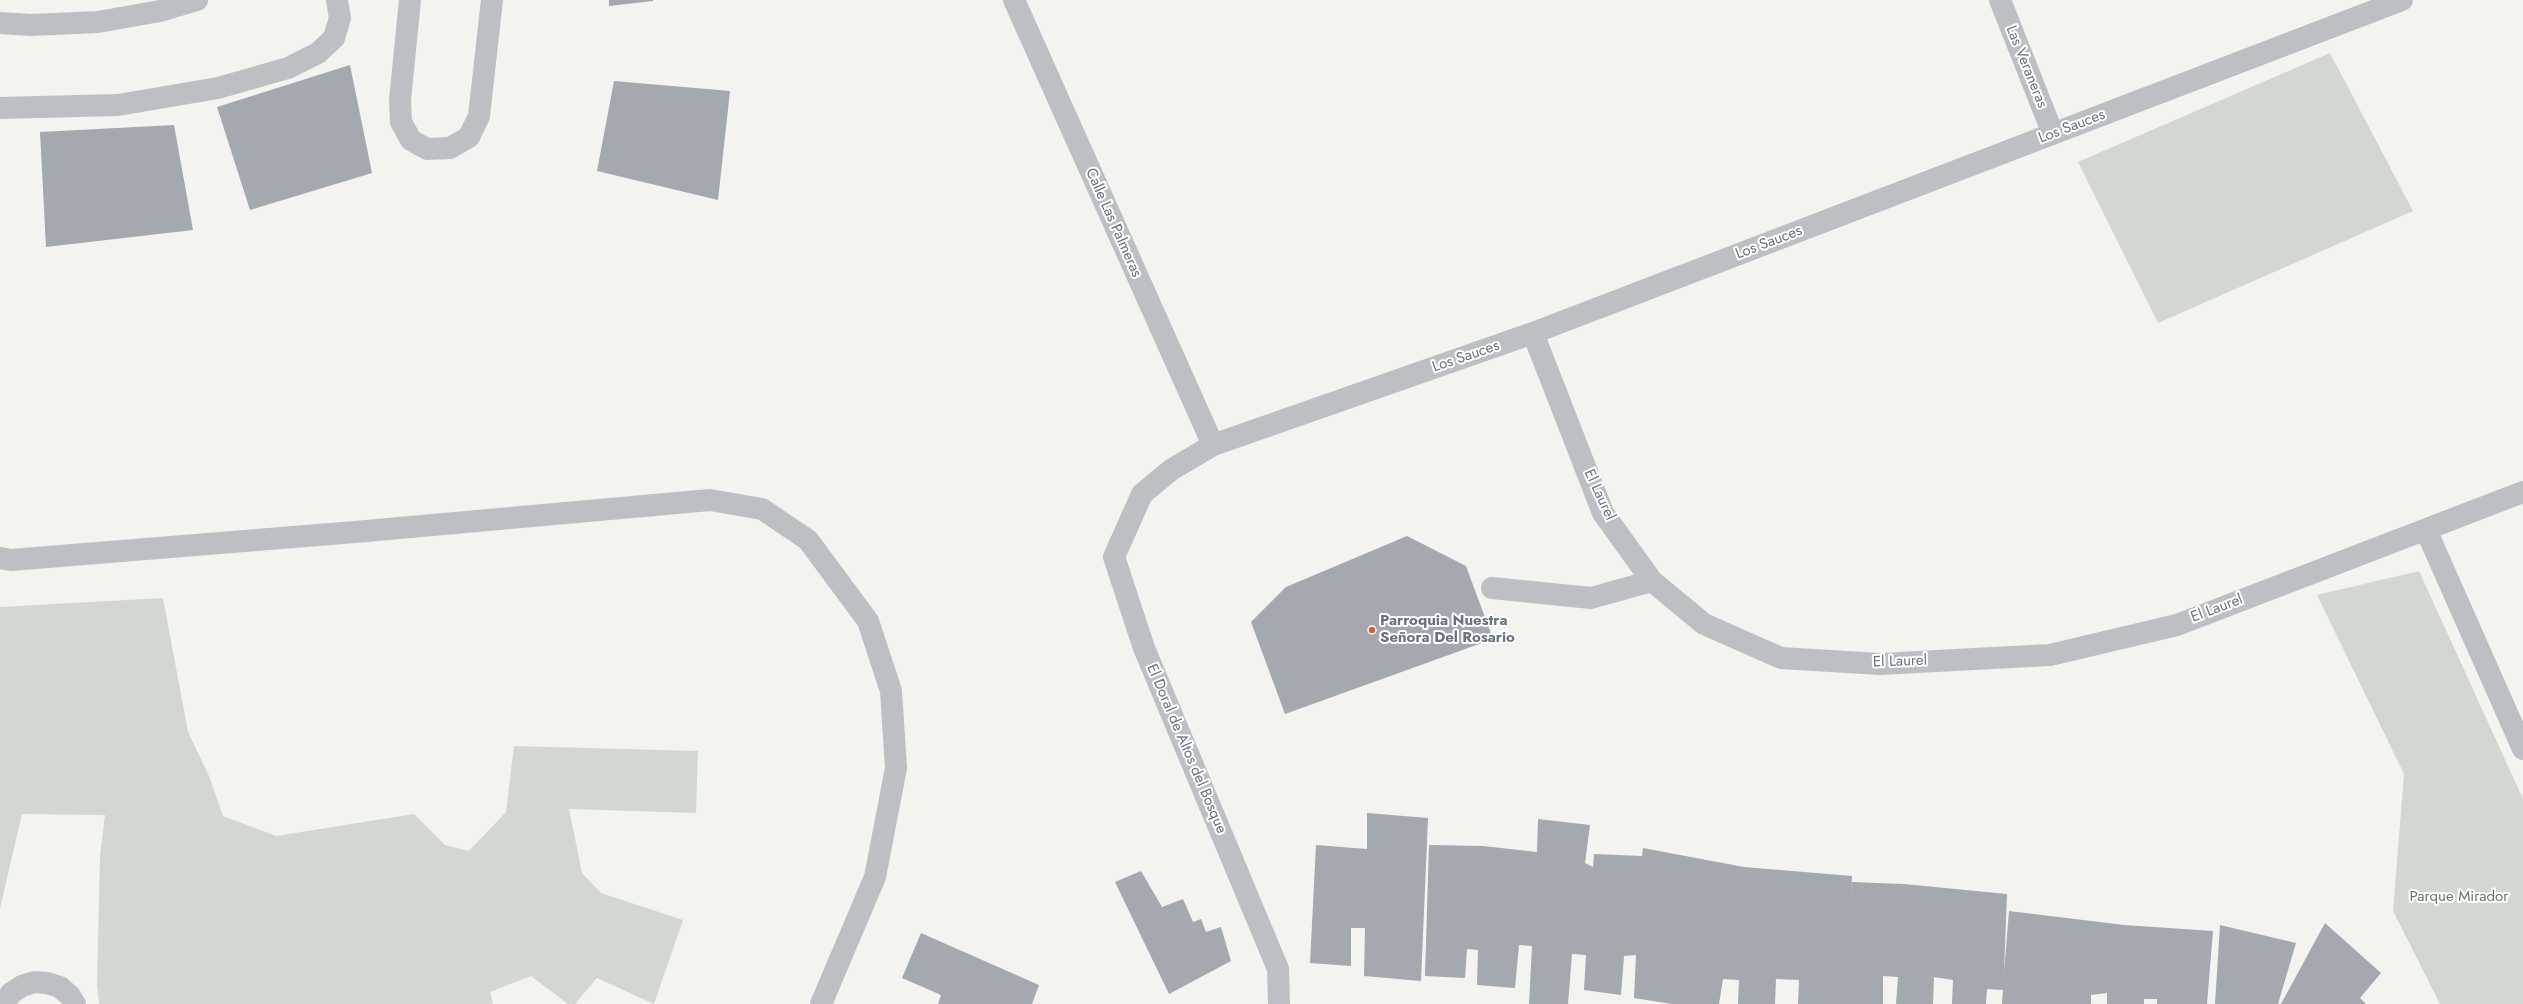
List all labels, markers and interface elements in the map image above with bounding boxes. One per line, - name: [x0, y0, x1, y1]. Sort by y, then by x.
- street label: Las Veraneras: [2001, 23, 2051, 111]
- street label: Los Sauces: [2036, 106, 2108, 148]
- street label: Calle Las Palmeras: [1081, 166, 1145, 280]
- street label: Los Sauces: [1733, 222, 1805, 264]
- street label: Los Sauces: [1430, 337, 1502, 377]
- street label: El Laurel: [1579, 467, 1619, 523]
- street label: El Laurel: [2189, 591, 2245, 627]
- place label: Parroquia Nuestra Señora Del Rosario: [1380, 612, 1515, 647]
- marker: Parroquia Nuestra Señora Del Rosario: [1367, 625, 1377, 635]
- street label: El Laurel: [1873, 652, 1927, 672]
- street label: El Doral de Altos del Bosque: [1142, 662, 1230, 836]
- park label: Parque Mirador: [2410, 888, 2508, 906]

